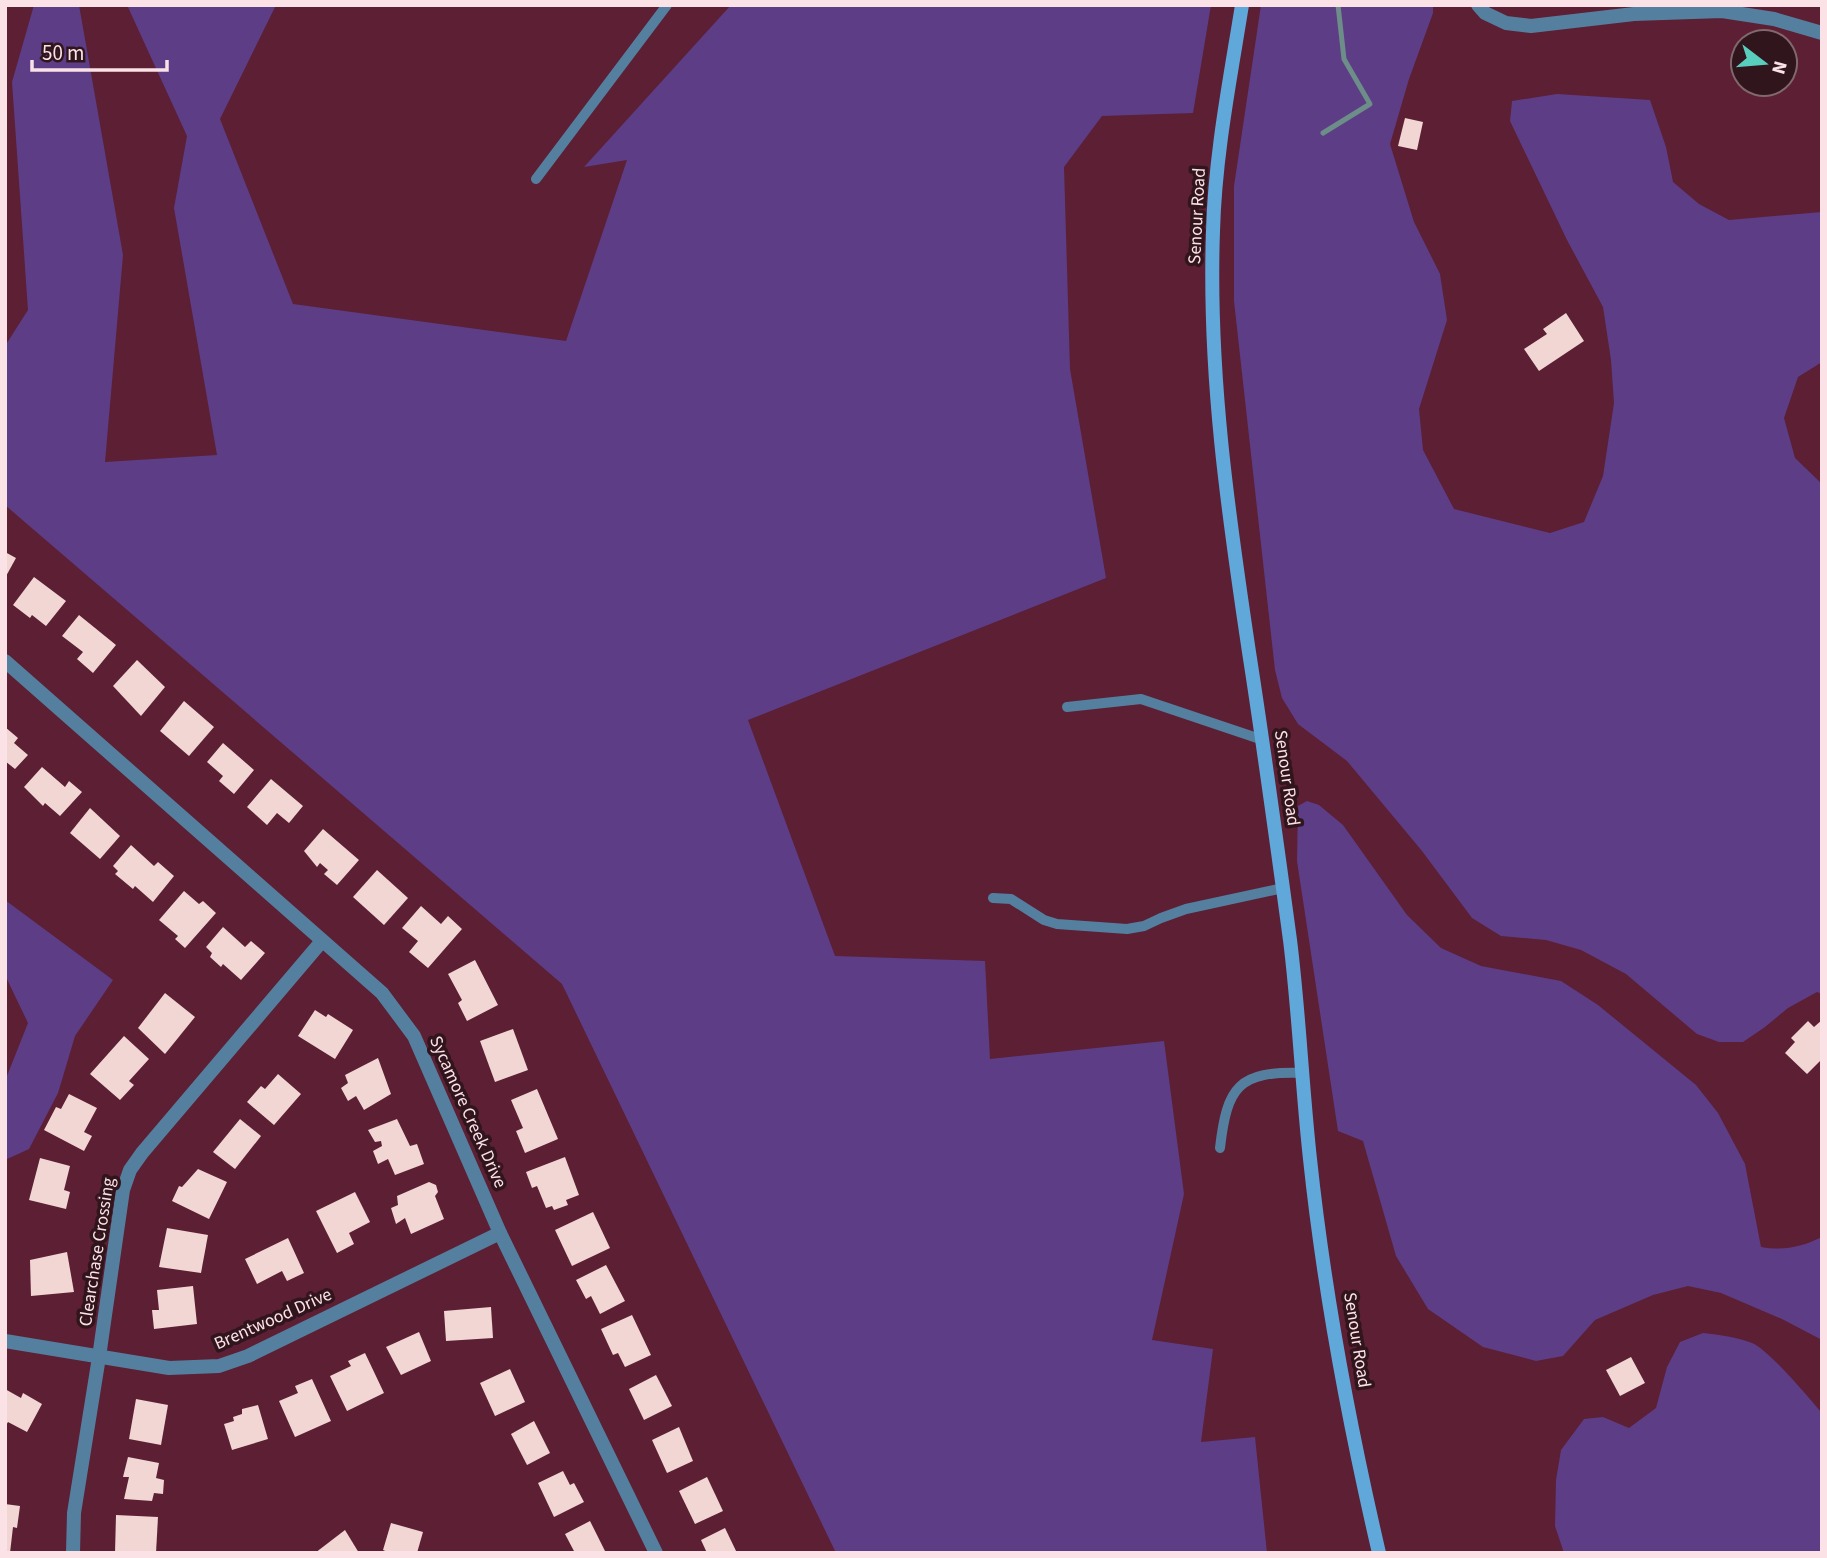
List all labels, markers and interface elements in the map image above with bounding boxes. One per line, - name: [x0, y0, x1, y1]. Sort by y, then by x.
- scale bar: [32, 28, 166, 72]
- north arrow: [1729, 28, 1799, 98]
- text: 50 m: [42, 38, 84, 68]
- text: N: [1764, 57, 1794, 77]
- street label: Senour Road: [1182, 167, 1212, 265]
- street label: Senour Road: [1268, 729, 1306, 827]
- street label: Sycamore Creek Drive: [423, 1032, 513, 1192]
- street label: Clearchase Crossing: [73, 1176, 121, 1328]
- street label: Brentwood Drive: [210, 1282, 336, 1356]
- street label: Senour Road: [1337, 1290, 1377, 1390]

